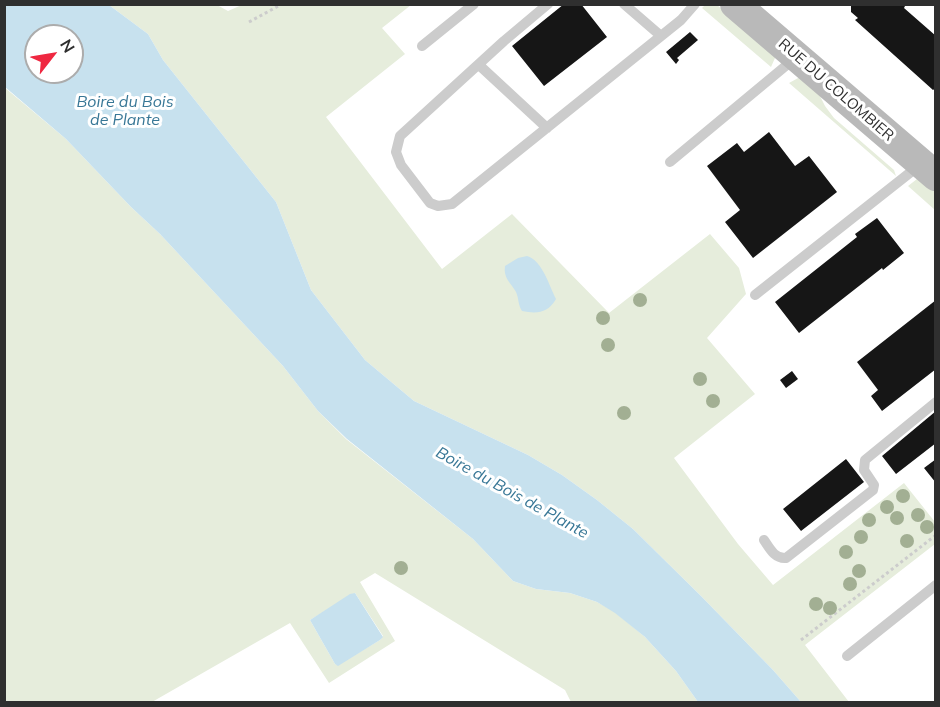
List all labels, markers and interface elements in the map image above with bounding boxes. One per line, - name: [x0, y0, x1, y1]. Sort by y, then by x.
- north arrow: [24, 24, 84, 84]
- text: N: [56, 35, 79, 56]
- street label: RUE DU COLOMBIER: [775, 35, 897, 145]
- water label: Boire du Bois de Plante: [76, 92, 174, 130]
- water label: Boire du Bois de Plante: [432, 443, 592, 543]

